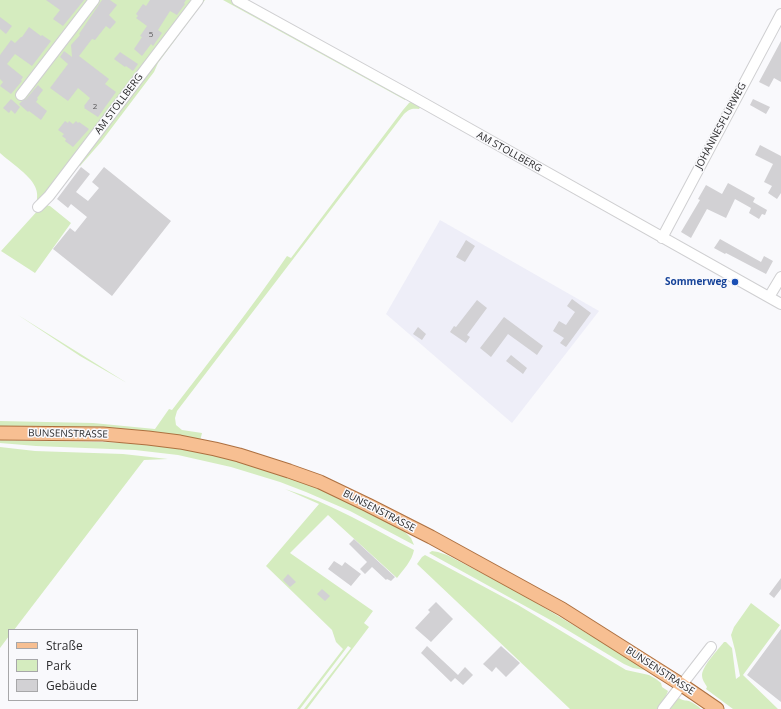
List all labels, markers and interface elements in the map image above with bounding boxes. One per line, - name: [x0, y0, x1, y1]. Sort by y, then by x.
- house number: 5: [149, 30, 153, 40]
- street label: AM STOLLBERG: [92, 71, 146, 137]
- street label: JOHANNESFLURWEG: [693, 81, 749, 171]
- house number: 2: [93, 102, 97, 112]
- street label: AM STOLLBERG: [474, 129, 544, 175]
- place label: Sommerweg: [665, 276, 727, 288]
- marker: Sommerweg: [730, 277, 740, 287]
- street label: BUNSENSTRASSE: [28, 427, 108, 441]
- street label: BUNSENSTRASSE: [341, 488, 417, 534]
- legend: [8, 629, 138, 701]
- text: Straße: [46, 637, 83, 654]
- street label: BUNSENSTRASSE: [623, 644, 697, 698]
- text: Park: [46, 657, 71, 674]
- text: Gebäude: [46, 677, 97, 694]

